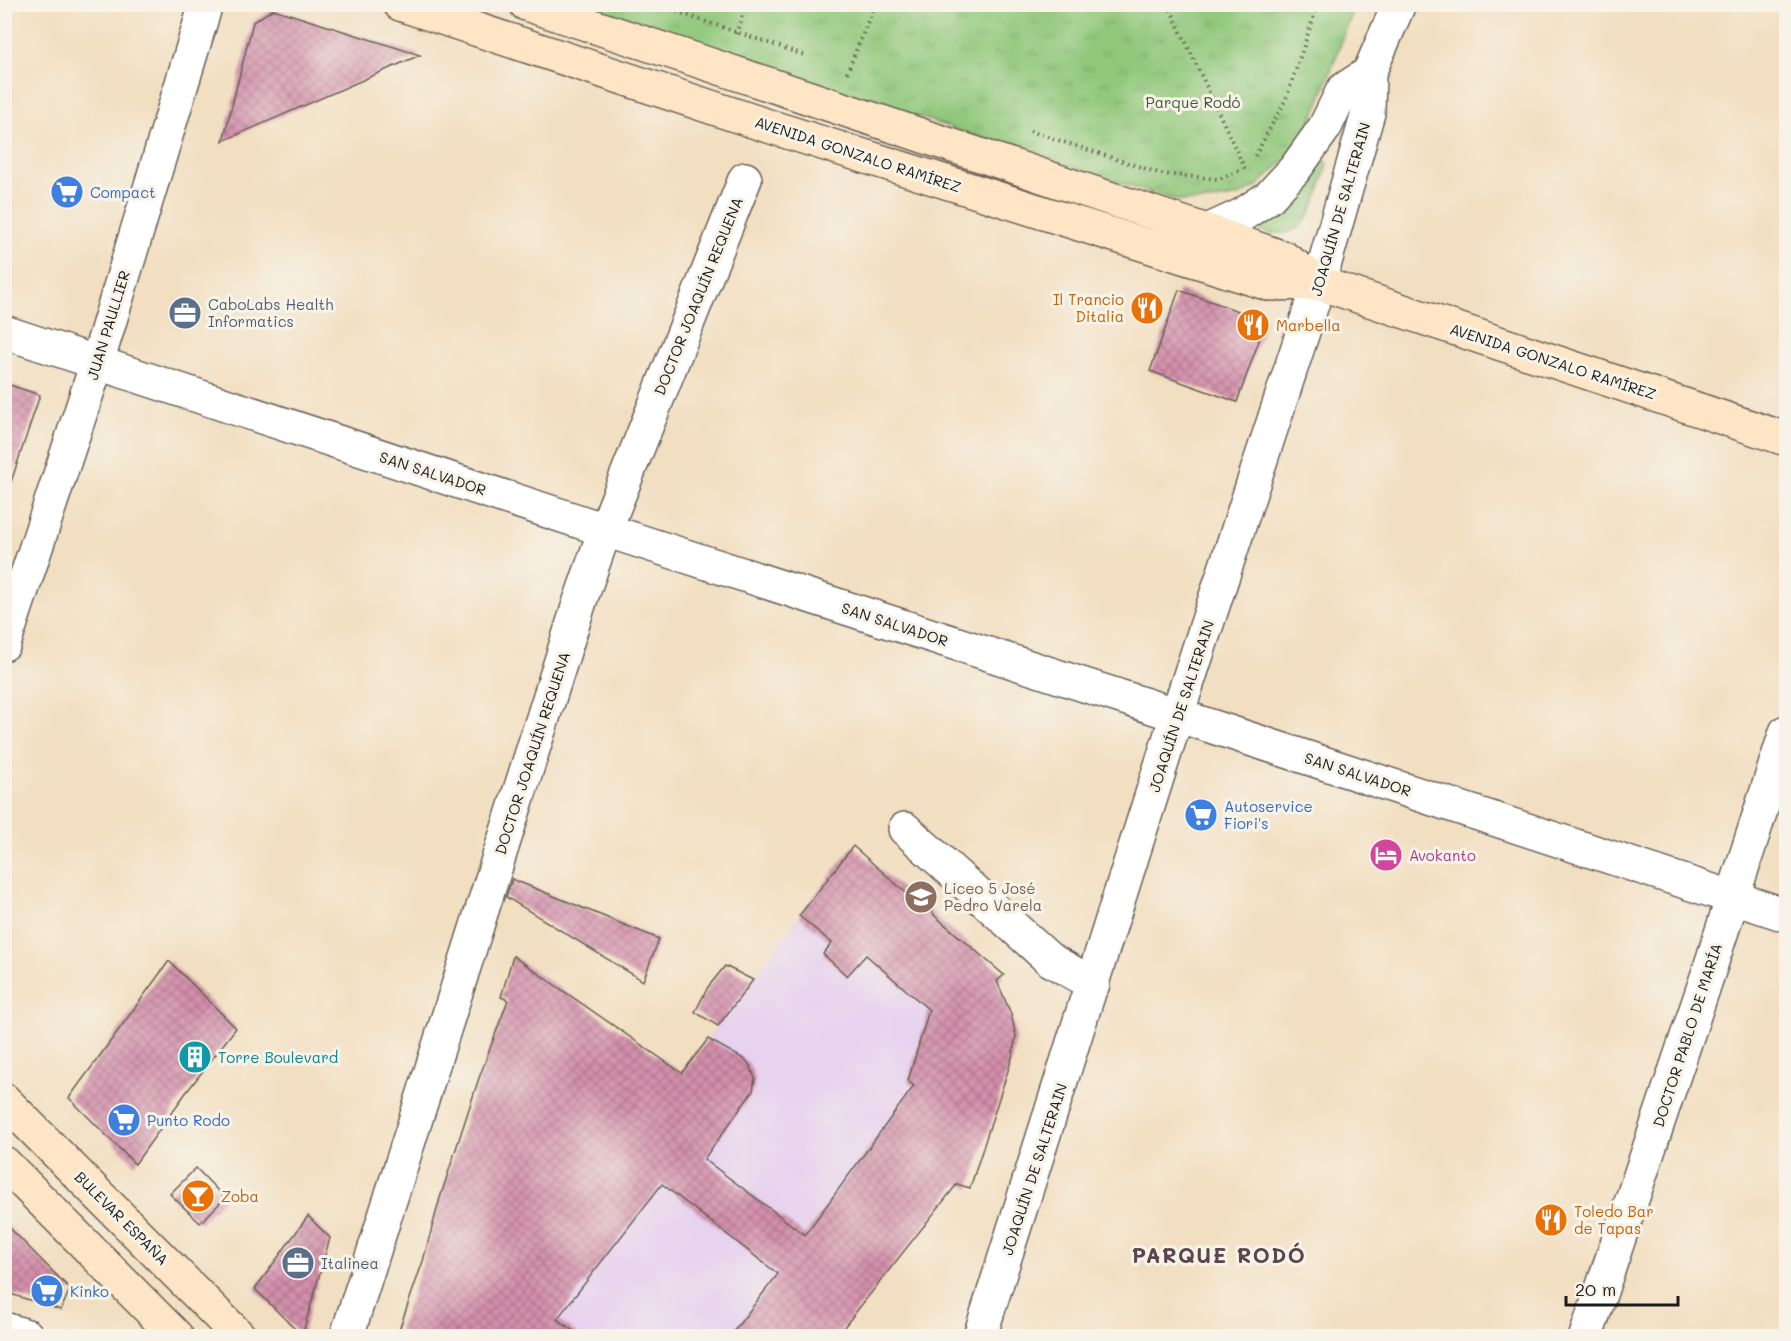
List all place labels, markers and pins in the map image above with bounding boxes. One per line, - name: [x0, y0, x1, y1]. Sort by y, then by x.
- supermarket icon: Compact: [49, 174, 85, 210]
- place label: Compact: [90, 182, 156, 202]
- place label: Il Trancio Ditalia: [1053, 289, 1124, 326]
- restaurant icon: Il Trancio Ditalia: [1129, 290, 1165, 326]
- place label: CaboLabs Health Informatics: [208, 294, 334, 331]
- office icon: CaboLabs Health Informatics: [167, 295, 203, 331]
- restaurant icon: Marbella: [1235, 307, 1271, 343]
- place label: Marbella: [1276, 315, 1341, 335]
- place label: Autoservice Fiori's: [1224, 796, 1313, 833]
- supermarket icon: Autoservice Fiori's: [1183, 797, 1219, 833]
- hotel icon: Avokanto: [1368, 837, 1404, 873]
- place label: Avokanto: [1409, 845, 1476, 865]
- place label: Liceo 5 José Pedro Varela: [944, 878, 1042, 915]
- school or university icon: Liceo 5 José Pedro Varela: [903, 879, 939, 915]
- building icon: Torre Boulevard: [177, 1039, 213, 1075]
- place label: Torre Boulevard: [218, 1047, 338, 1067]
- supermarket icon: Punto Rodo: [106, 1102, 142, 1138]
- place label: Punto Rodo: [147, 1110, 230, 1130]
- bar icon: Zoba: [180, 1178, 216, 1214]
- place label: Zoba: [221, 1186, 259, 1206]
- place label: Toledo Bar de Tapas: [1574, 1201, 1654, 1238]
- restaurant icon: Toledo Bar de Tapas: [1533, 1202, 1569, 1238]
- office icon: Italinea: [280, 1245, 316, 1281]
- place label: Italinea: [321, 1253, 379, 1273]
- supermarket icon: Kinko: [29, 1273, 65, 1309]
- place label: Kinko: [70, 1281, 109, 1301]

